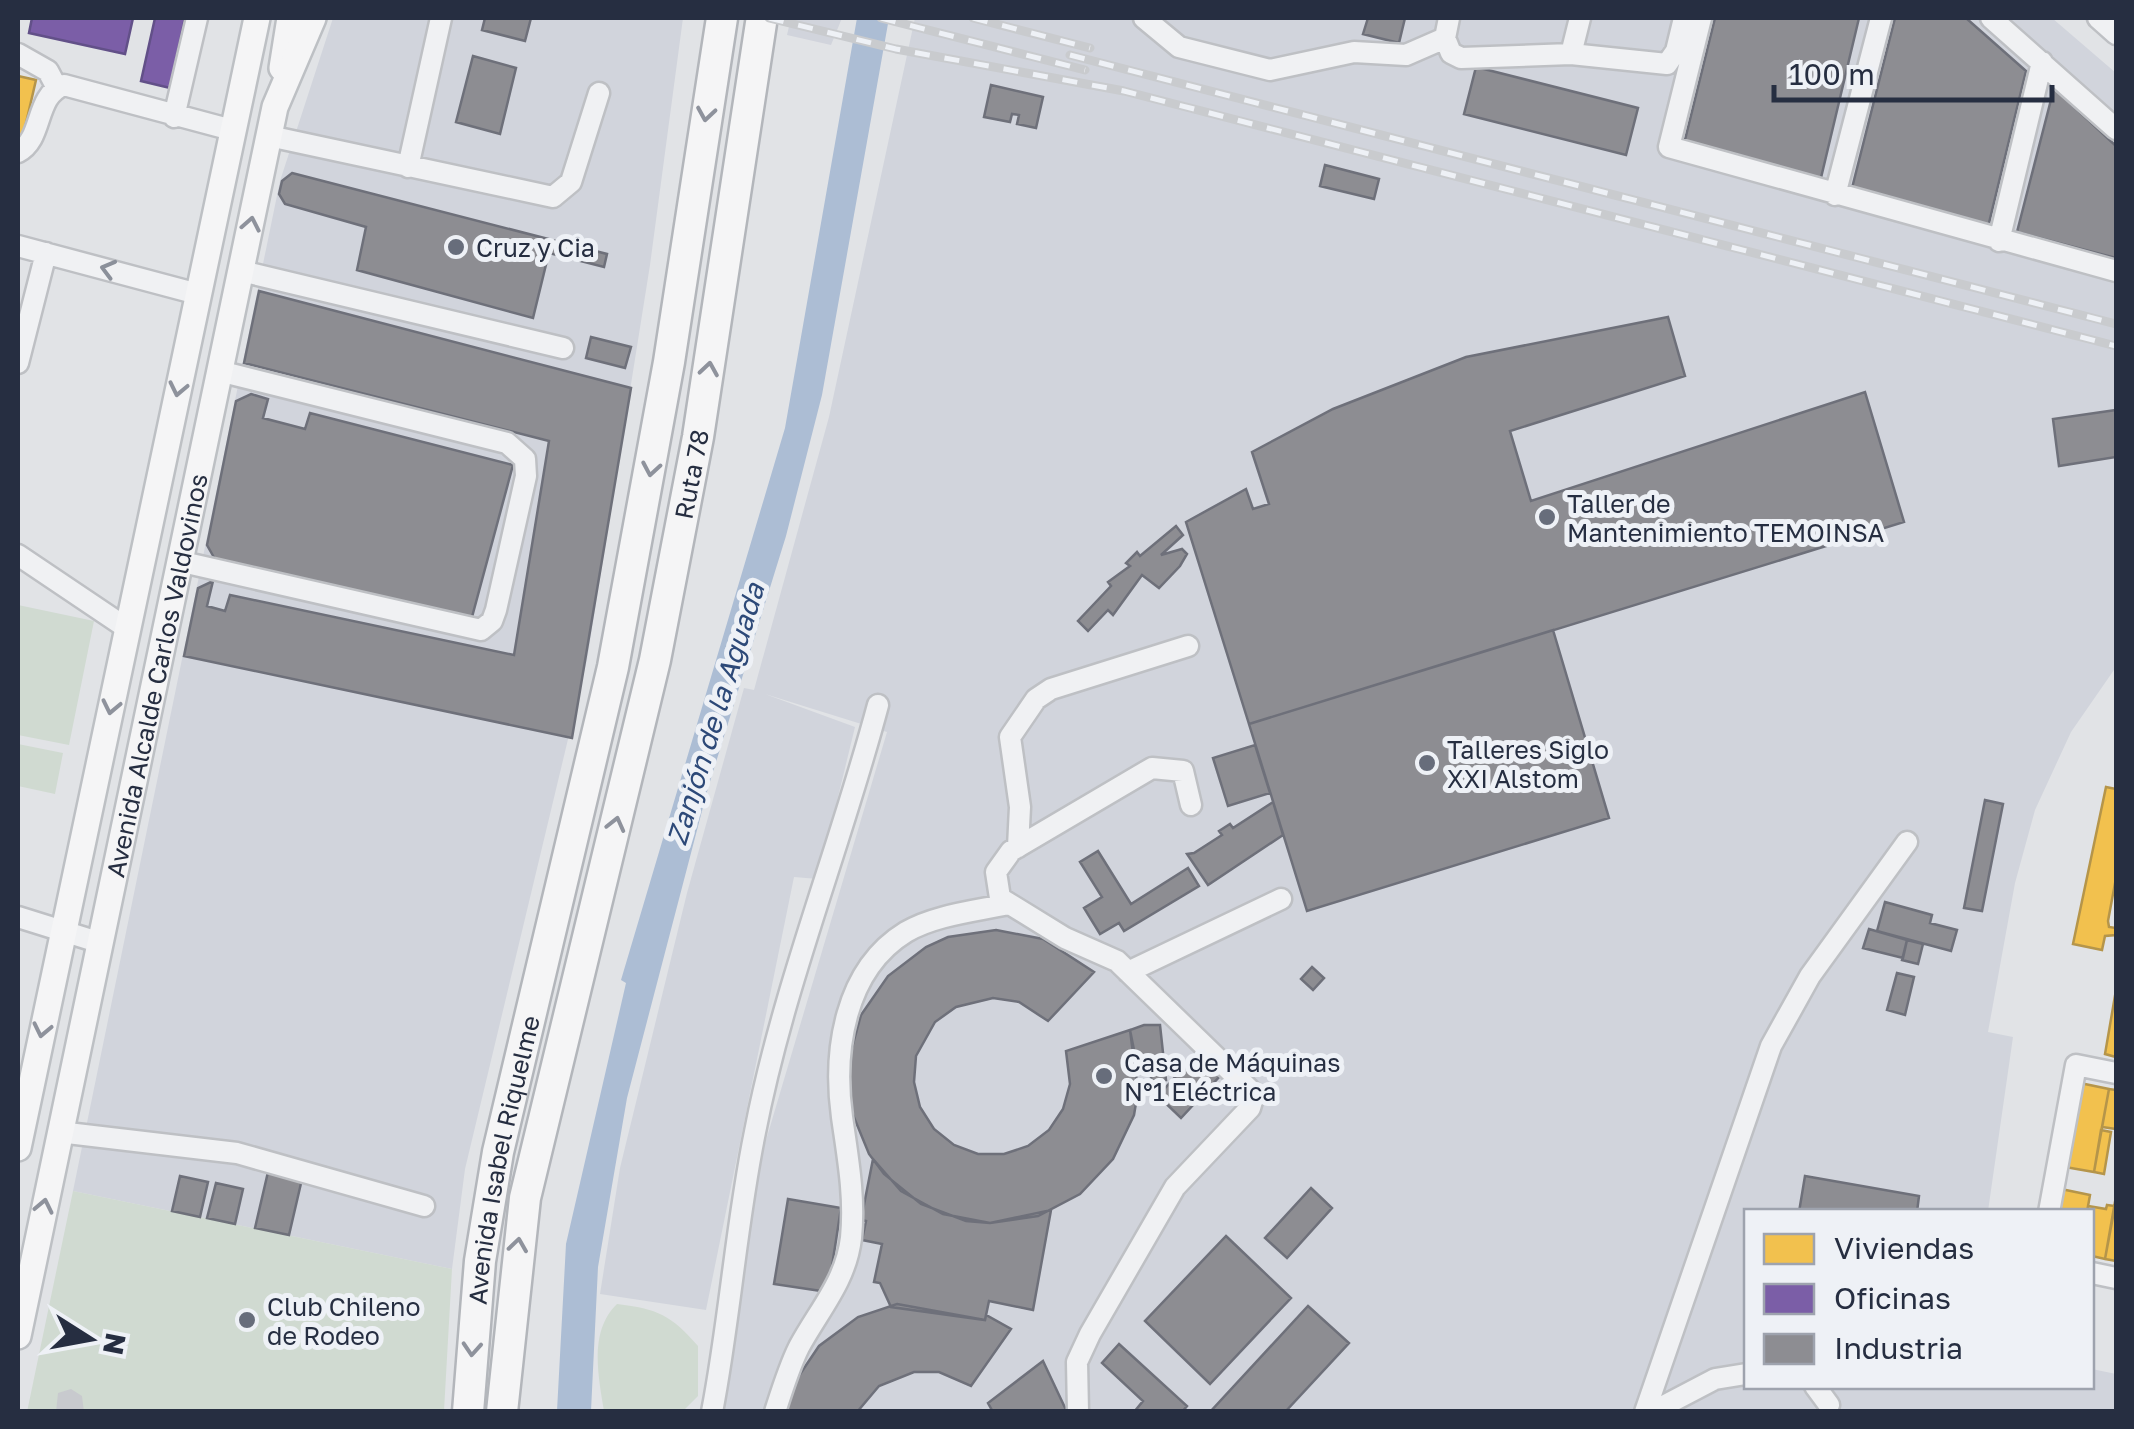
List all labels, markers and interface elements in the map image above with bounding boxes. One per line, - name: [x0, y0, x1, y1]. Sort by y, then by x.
- scale bar: [1774, 40, 2052, 102]
- text: 100 m: [1789, 56, 1875, 92]
- one-way arrow: [696, 105, 717, 122]
- one-way arrow: [239, 216, 260, 233]
- place label: Cruz y Cia: [476, 232, 595, 263]
- marker: Cruz y Cia: [445, 236, 467, 258]
- one-way arrow: [100, 260, 117, 281]
- one-way arrow: [698, 361, 719, 377]
- one-way arrow: [169, 380, 190, 397]
- street label: Ruta 78: [667, 427, 715, 522]
- one-way arrow: [641, 461, 662, 478]
- street label: Avenida Alcalde Carlos Valdovinos: [99, 471, 213, 880]
- place label: Taller de Mantenimiento TEMOINSA: [1567, 488, 1884, 548]
- marker: Taller de Mantenimiento TEMOINSA: [1536, 506, 1558, 528]
- water label: Zanjón de la Aguada: [659, 578, 771, 849]
- one-way arrow: [102, 698, 123, 715]
- place label: Talleres Siglo XXI Alstom: [1447, 734, 1609, 794]
- marker: Talleres Siglo XXI Alstom: [1416, 752, 1438, 774]
- one-way arrow: [604, 816, 625, 833]
- street label: Avenida Isabel Riquelme: [461, 1012, 545, 1306]
- one-way arrow: [33, 1021, 54, 1038]
- place label: Casa de Máquinas N°1 Eléctrica: [1124, 1047, 1340, 1107]
- marker: Casa de Máquinas N°1 Eléctrica: [1093, 1065, 1115, 1087]
- one-way arrow: [33, 1198, 54, 1215]
- legend: [1744, 1209, 2094, 1389]
- text: Viviendas: [1834, 1230, 1974, 1266]
- one-way arrow: [507, 1236, 528, 1252]
- text: Oficinas: [1834, 1280, 1951, 1316]
- north arrow: [40, 1289, 140, 1389]
- place label: Club Chileno de Rodeo: [267, 1291, 420, 1351]
- marker: Club Chileno de Rodeo: [236, 1309, 258, 1331]
- text: N: [97, 1330, 133, 1357]
- text: Industria: [1834, 1330, 1963, 1366]
- one-way arrow: [462, 1341, 484, 1357]

